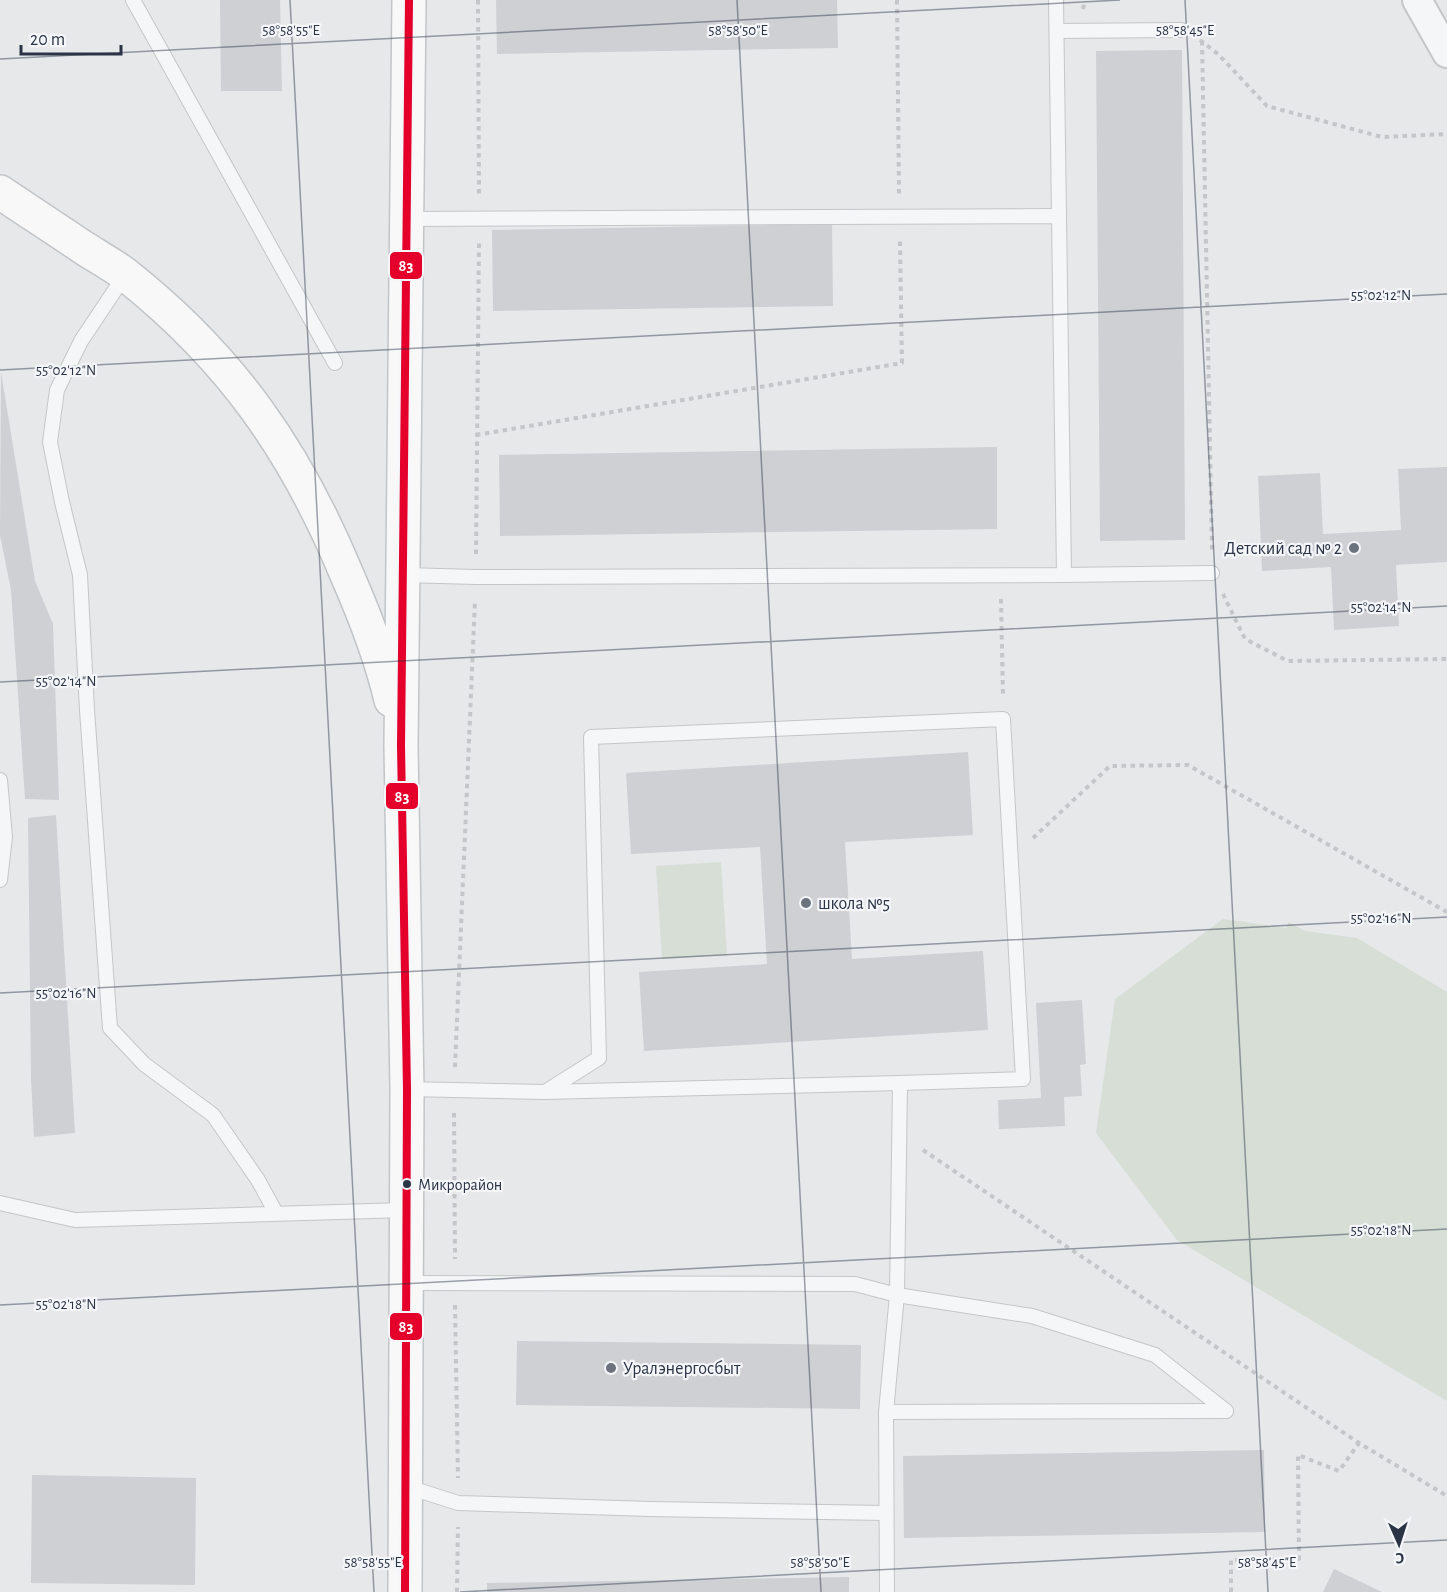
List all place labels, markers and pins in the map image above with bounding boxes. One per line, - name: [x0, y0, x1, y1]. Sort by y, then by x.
- place label: Детский сад № 2: [1224, 540, 1342, 558]
- marker: Детский сад № 2: [1347, 541, 1361, 555]
- place label: школа №5: [818, 895, 890, 913]
- marker: школа №5: [799, 896, 813, 910]
- place label: Микрорайон: [418, 1177, 502, 1193]
- marker: Микрорайон: [401, 1178, 413, 1190]
- place label: Уралэнергосбыт: [623, 1359, 741, 1378]
- marker: Уралэнергосбыт: [604, 1361, 618, 1375]

